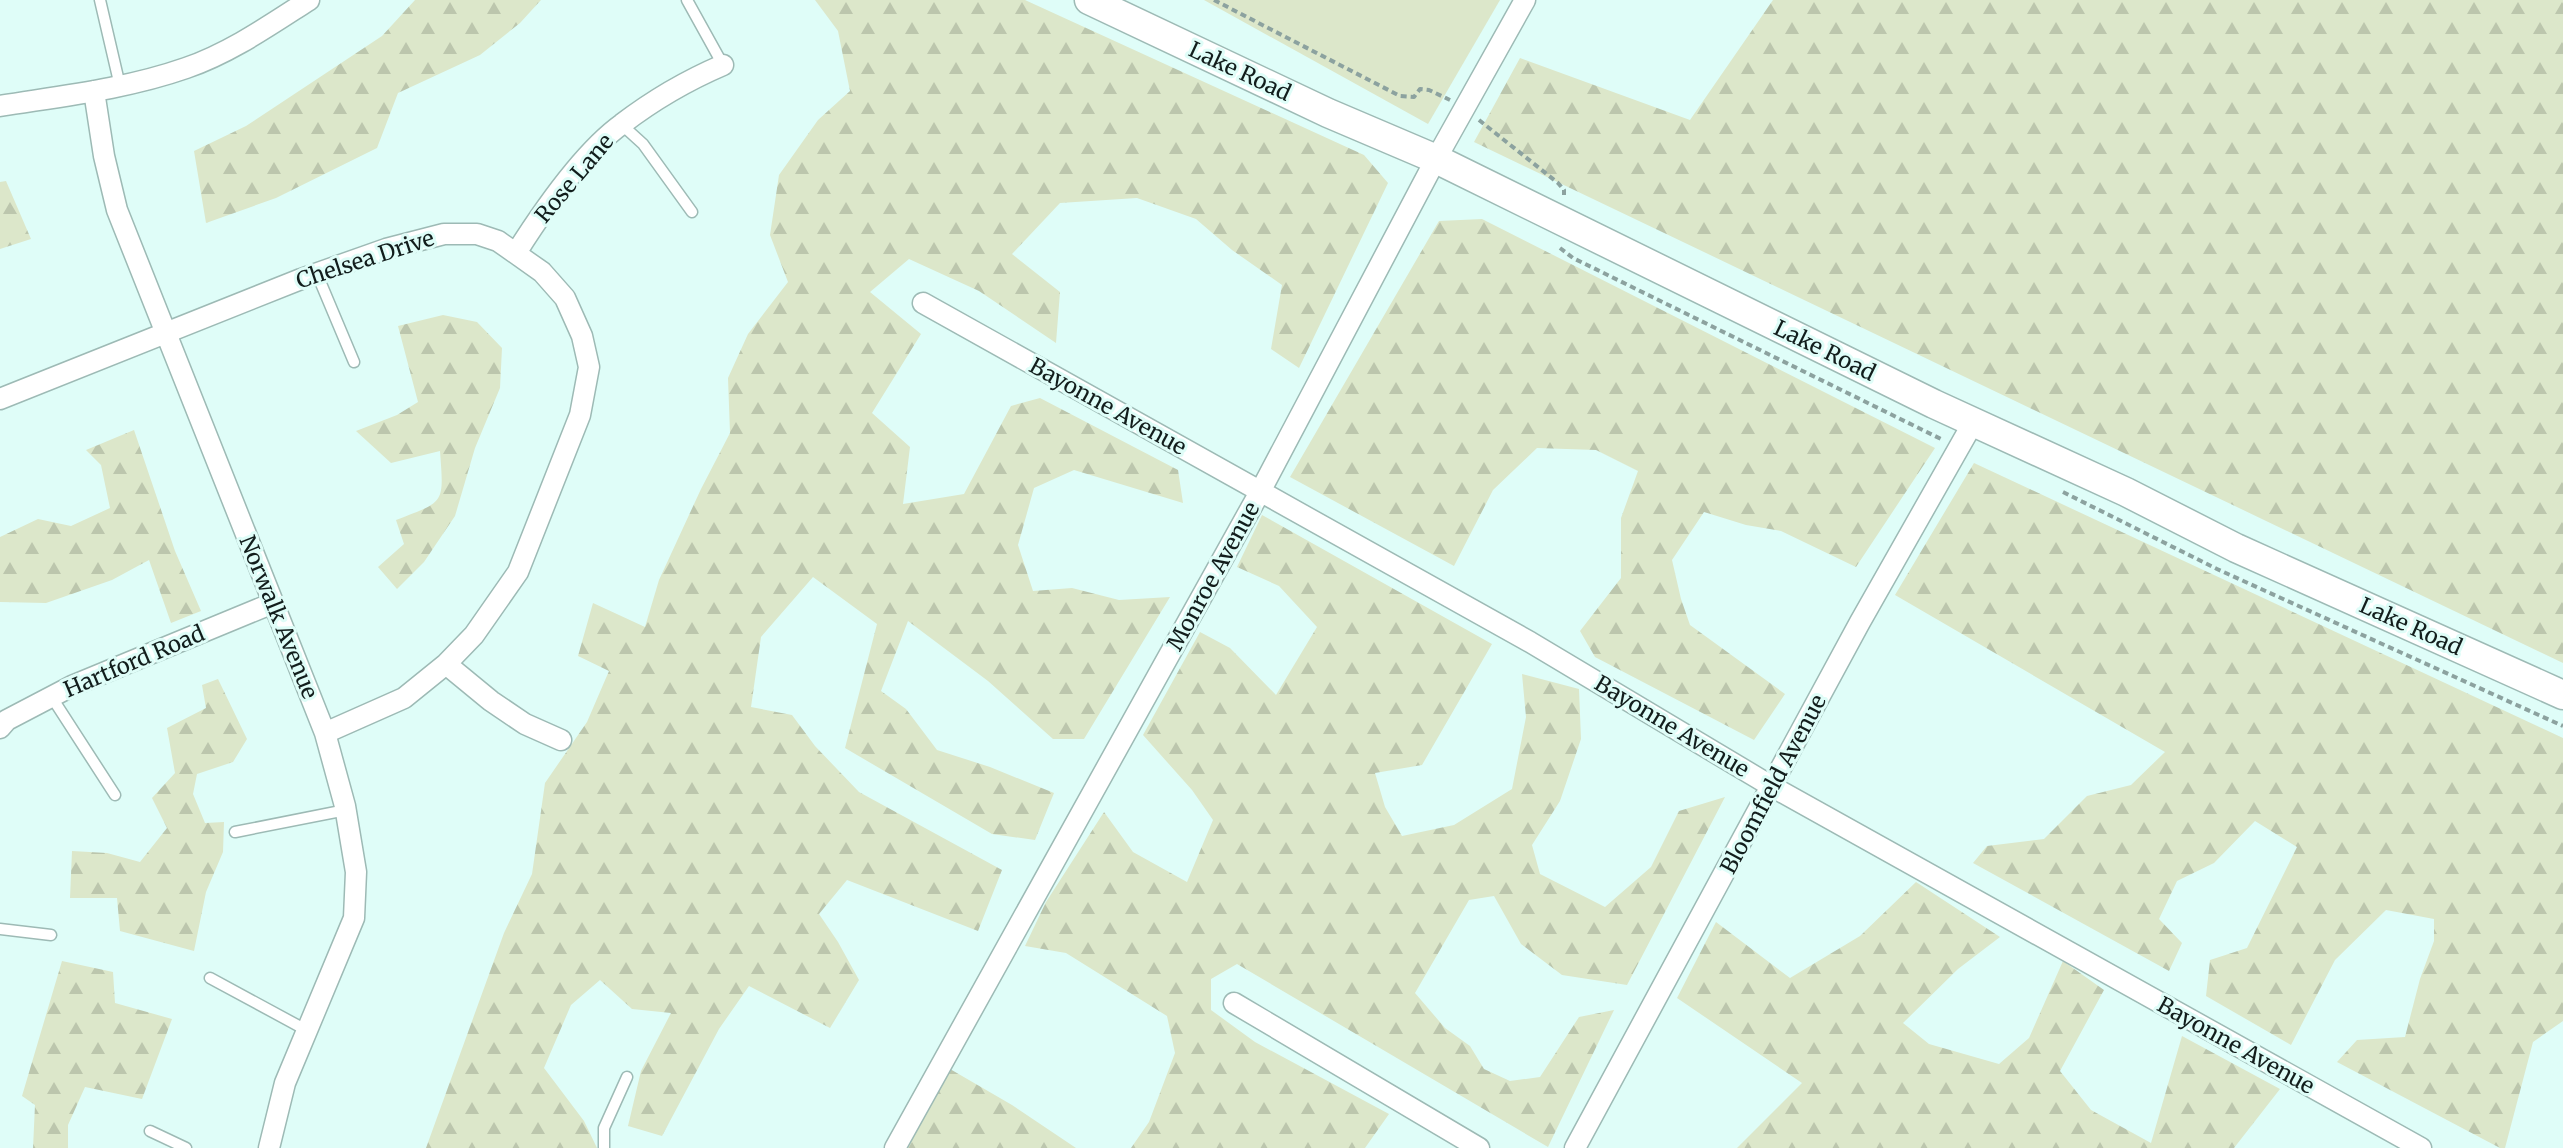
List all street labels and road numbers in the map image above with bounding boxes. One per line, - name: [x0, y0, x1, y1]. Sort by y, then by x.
- street label: Lake Road: [1184, 35, 1296, 107]
- street label: Rose Lane: [529, 128, 619, 228]
- street label: Chelsea Drive: [292, 224, 438, 294]
- street label: Lake Road: [1770, 313, 1880, 387]
- street label: Bayonne Avenue: [1025, 351, 1191, 461]
- street label: Monroe Avenue: [1161, 497, 1265, 655]
- street label: Norwalk Avenue: [233, 531, 325, 703]
- street label: Lake Road: [2355, 591, 2467, 661]
- street label: Hartford Road: [60, 619, 208, 703]
- street label: Bayonne Avenue: [1590, 669, 1754, 783]
- street label: Bloomfield Avenue: [1714, 690, 1832, 878]
- street label: Bayonne Avenue: [2153, 990, 2319, 1100]

